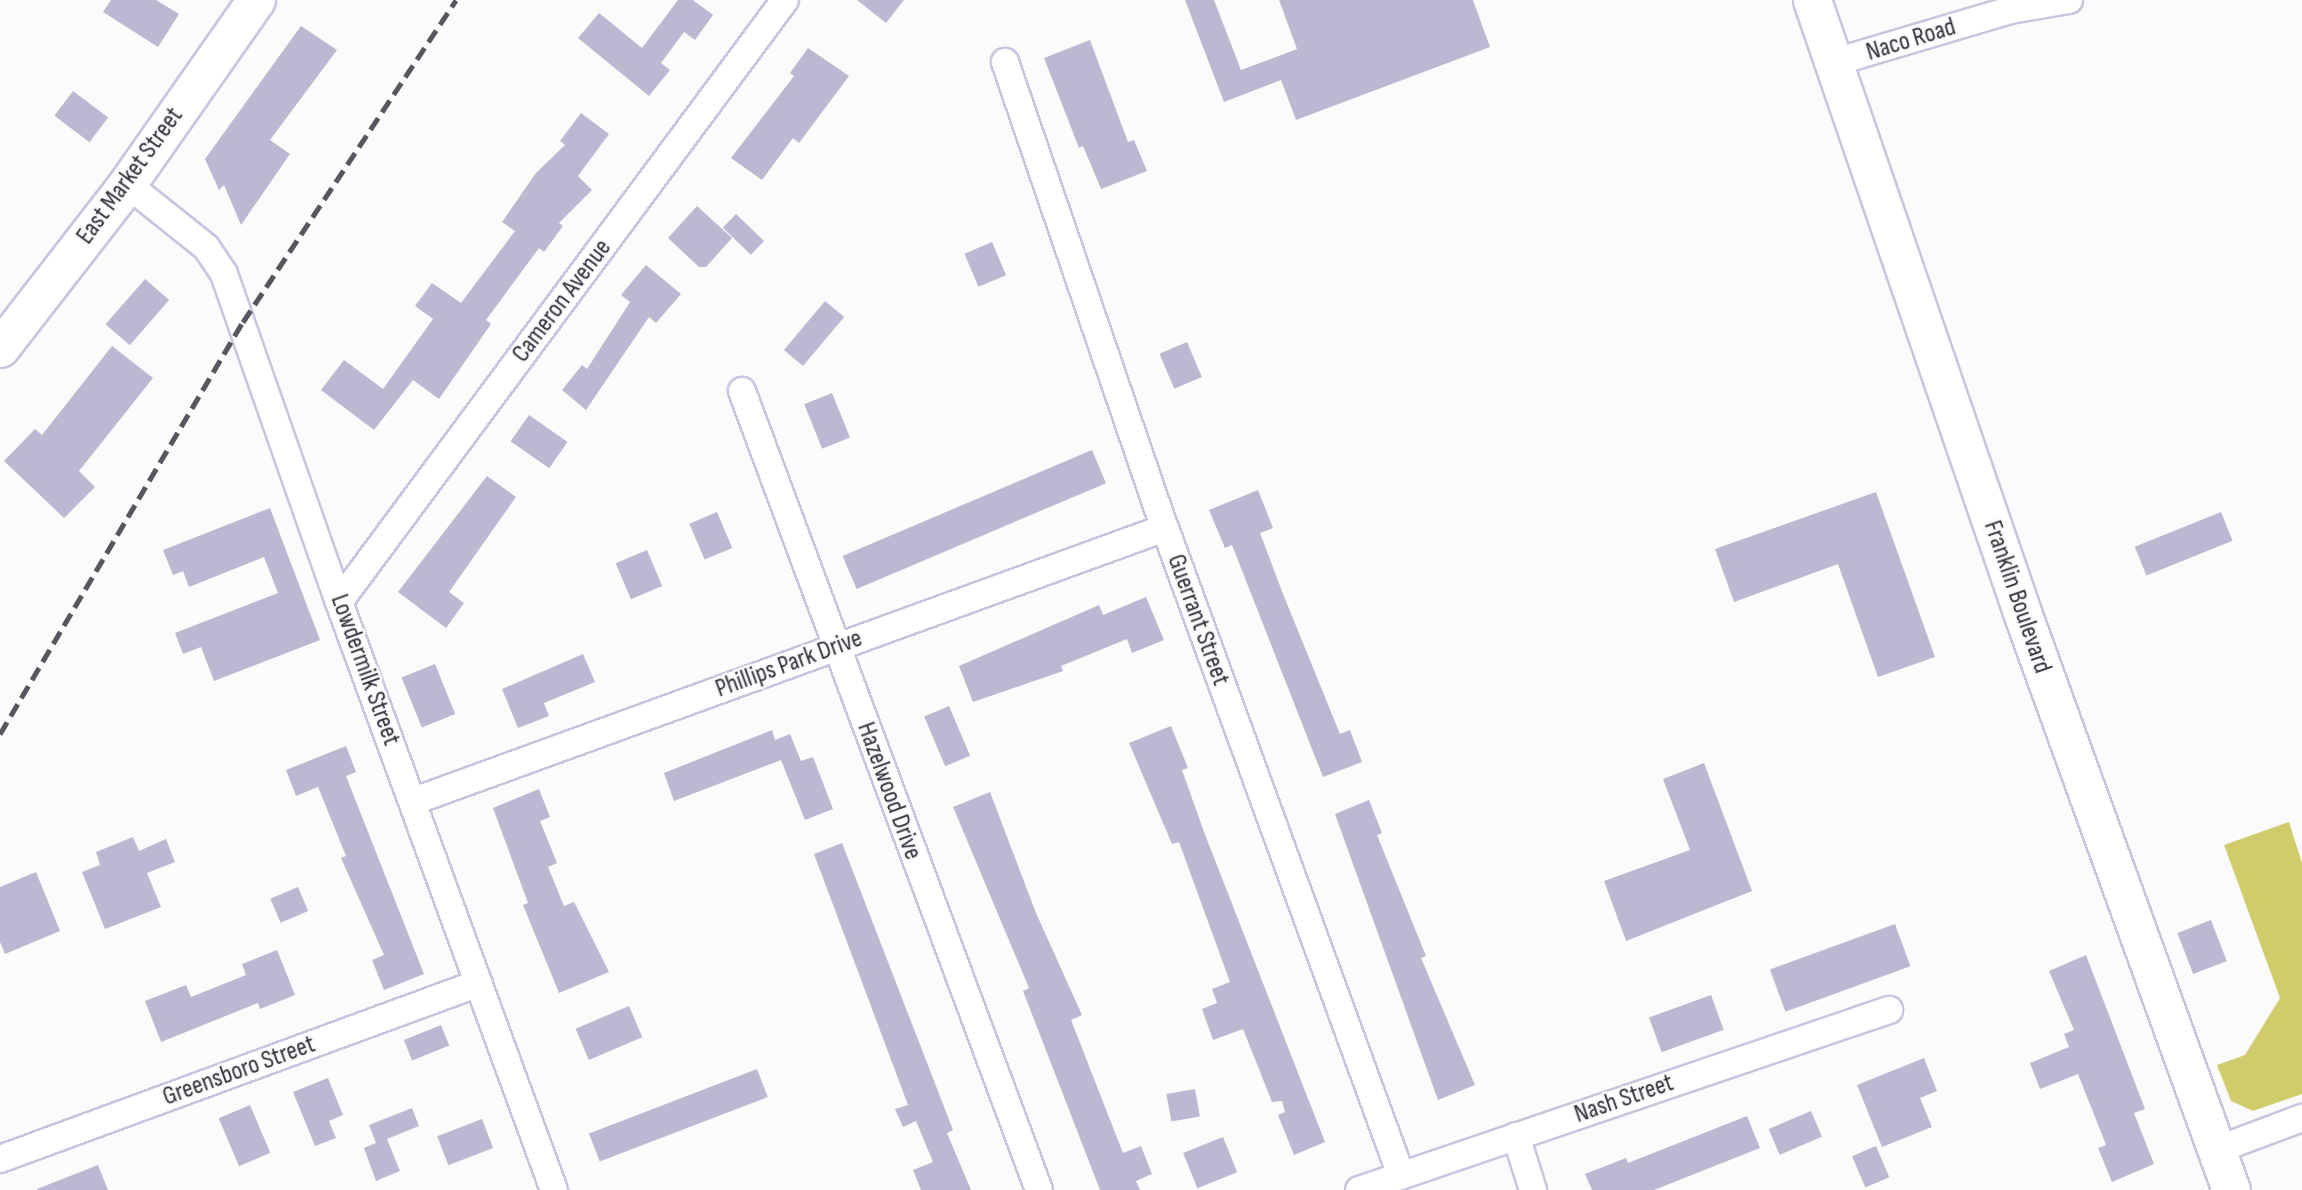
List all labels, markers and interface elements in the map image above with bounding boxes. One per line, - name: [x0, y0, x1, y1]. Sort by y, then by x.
- street label: Naco Road: [1863, 12, 1959, 68]
- street label: East Market Street: [70, 102, 190, 250]
- street label: Cameron Avenue: [506, 233, 618, 369]
- street label: Franklin Boulevard: [1976, 517, 2058, 677]
- street label: Guerrant Street: [1160, 550, 1236, 690]
- street label: Lowdermilk Street: [323, 590, 407, 750]
- street label: Phillips Park Drive: [711, 623, 867, 705]
- street label: Hazelwood Drive: [850, 718, 928, 864]
- street label: Greensboro Street: [159, 1029, 319, 1113]
- street label: Nash Street: [1570, 1068, 1678, 1130]

